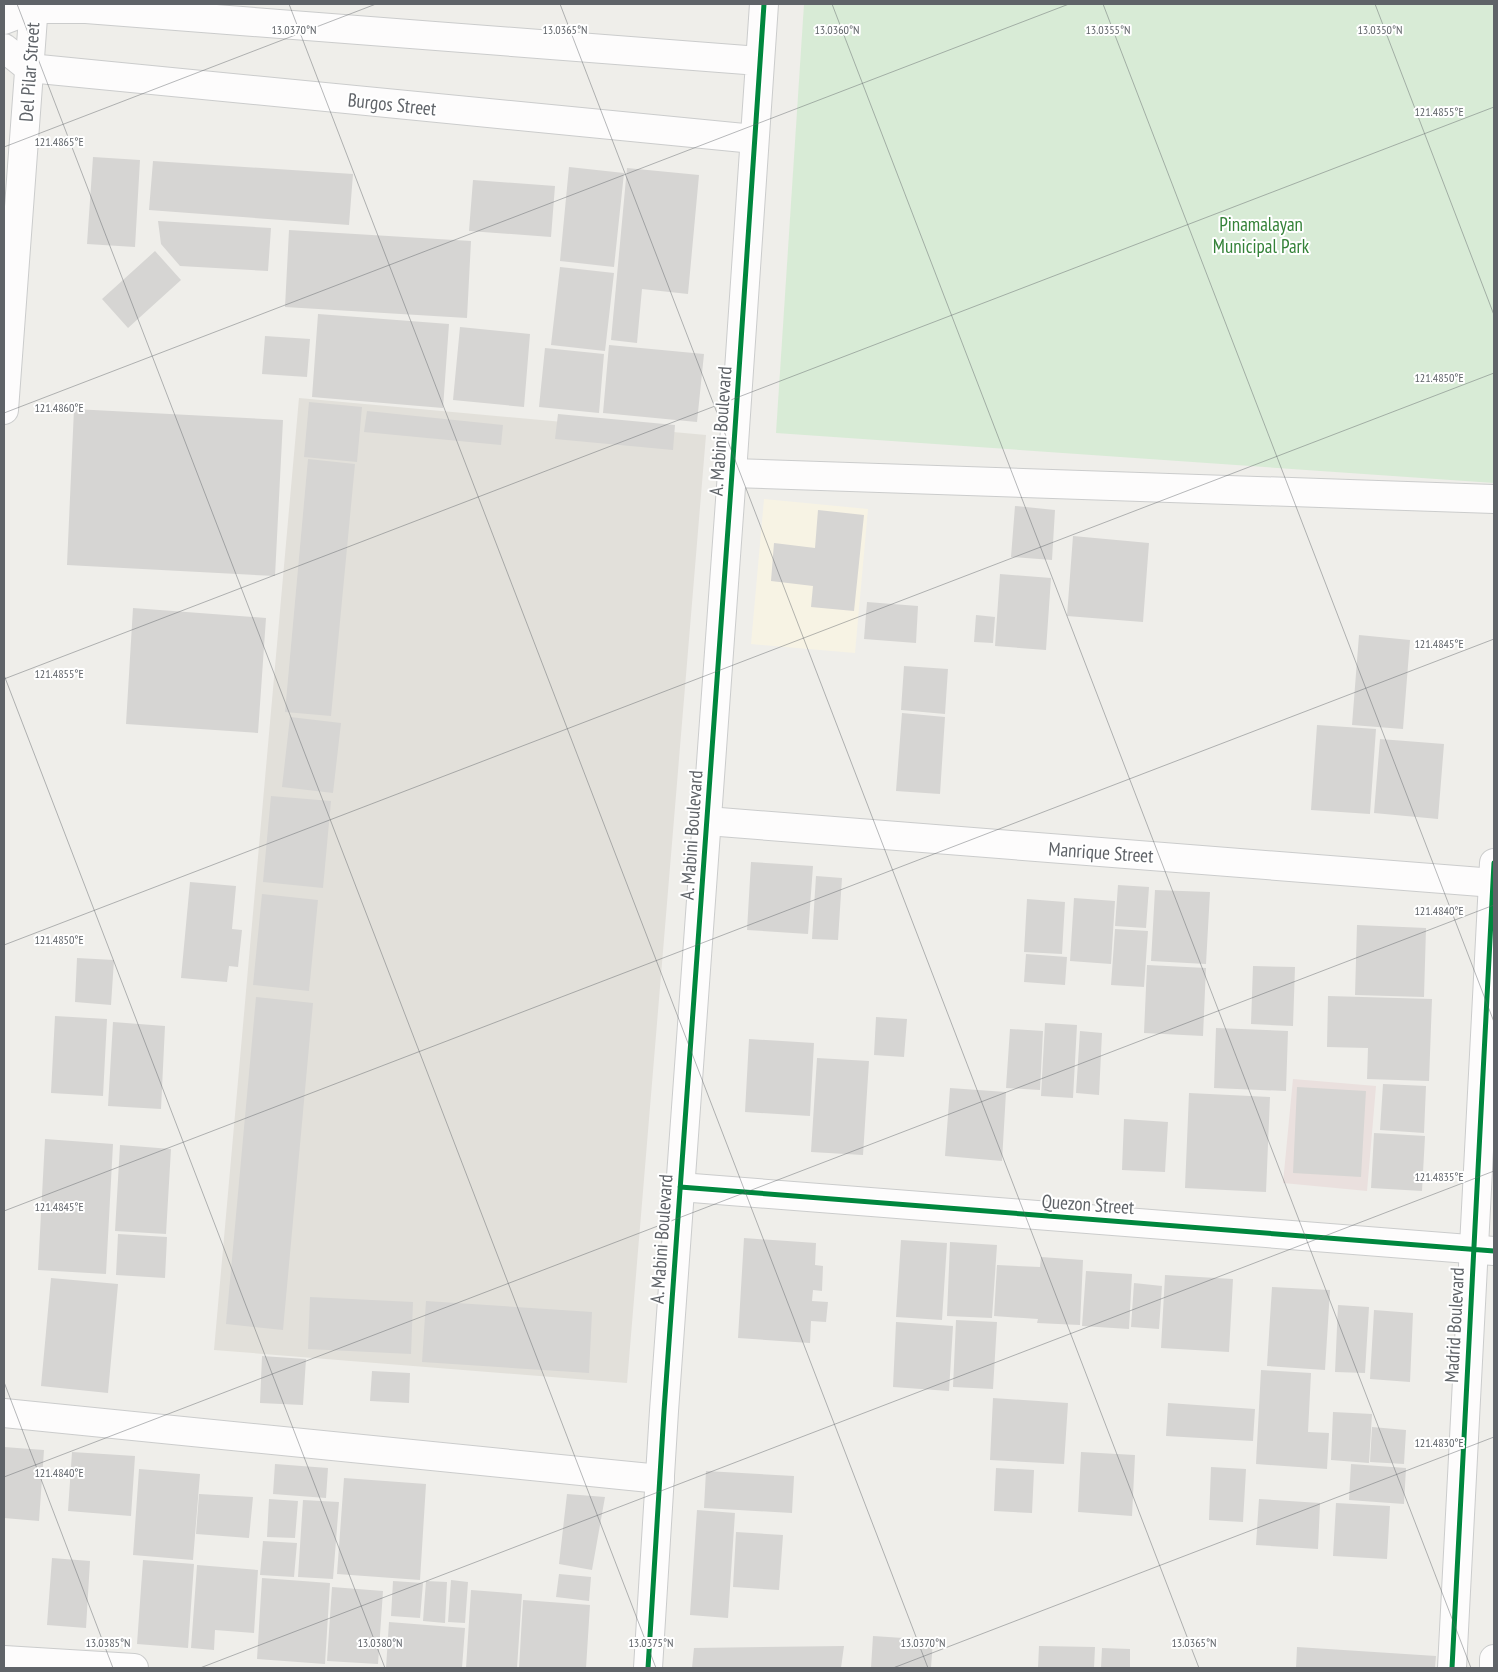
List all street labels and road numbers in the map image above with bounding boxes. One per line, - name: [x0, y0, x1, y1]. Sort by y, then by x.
- street label: Del Pilar Street: [14, 21, 44, 122]
- street label: Burgos Street: [347, 87, 438, 121]
- street label: A. Mabini Boulevard: [703, 365, 737, 497]
- street label: A. Mabini Boulevard: [674, 769, 708, 901]
- street label: Manrique Street: [1048, 836, 1155, 868]
- street label: A. Mabini Boulevard: [644, 1173, 678, 1305]
- street label: Quezon Street: [1041, 1189, 1136, 1219]
- street label: Madrid Boulevard: [1439, 1267, 1469, 1383]

